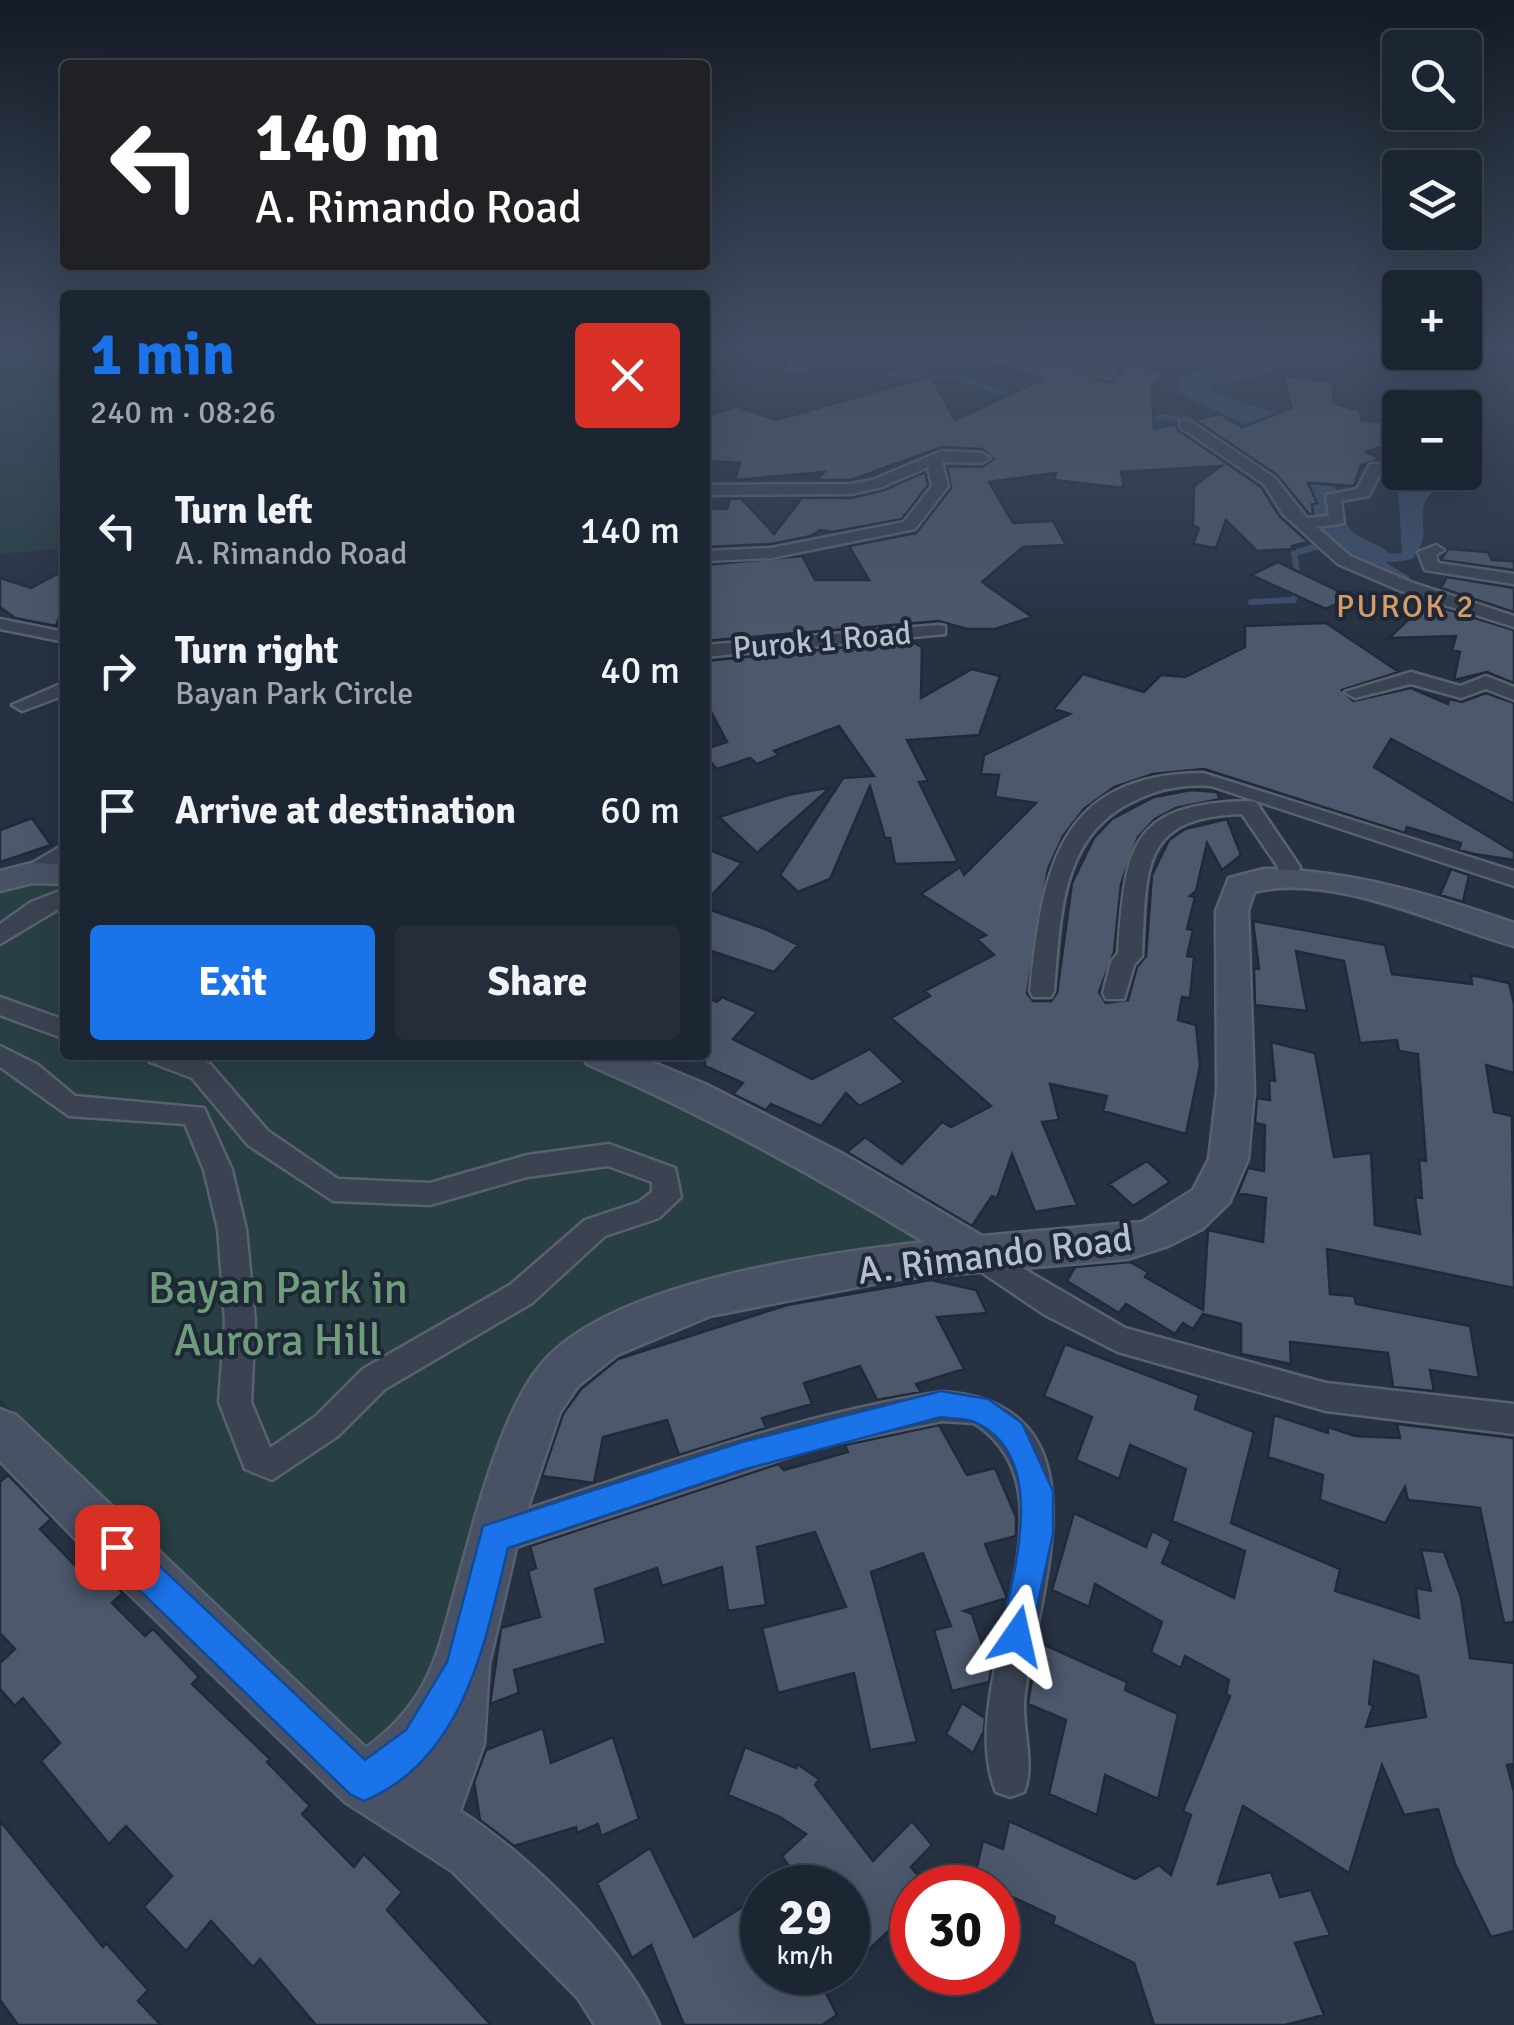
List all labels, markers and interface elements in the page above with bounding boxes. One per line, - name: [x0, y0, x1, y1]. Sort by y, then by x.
- map controls: [1382, 30, 1482, 490]
- button: search: [1382, 30, 1482, 130]
- text: 140 m: [255, 94, 440, 180]
- icon: left: [90, 100, 220, 230]
- button: layers: [1382, 150, 1482, 250]
- text: A. Rimando Road: [255, 180, 582, 235]
- button: +: [1382, 270, 1482, 370]
- text: 1 min: [90, 318, 235, 392]
- button: close: [575, 323, 680, 428]
- button: −: [1382, 390, 1482, 490]
- text: 240 m · 08:26: [90, 393, 276, 432]
- text: Turn left: [175, 487, 313, 534]
- icon: left: [90, 503, 145, 558]
- text: 140 m: [580, 507, 680, 554]
- text: A. Rimando Road: [175, 534, 407, 573]
- district label: PUROK 2: [1336, 587, 1476, 626]
- street label: Purok 1 Road: [731, 613, 913, 668]
- text: Turn right: [175, 627, 339, 674]
- icon: right: [90, 643, 145, 698]
- text: 40 m: [600, 647, 680, 694]
- text: Bayan Park Circle: [175, 674, 413, 713]
- icon: arrive: [90, 783, 145, 838]
- text: Arrive at destination: [175, 787, 516, 834]
- text: 60 m: [600, 787, 680, 834]
- button: Exit: [90, 925, 375, 1040]
- button: Share: [395, 925, 680, 1040]
- street label: A. Rimando Road: [855, 1214, 1135, 1295]
- park label: Bayan Park in Aurora Hill: [148, 1261, 408, 1368]
- pin: [75, 1505, 160, 1590]
- icon: arrive: [90, 1520, 145, 1575]
- position arrow: [965, 1584, 1069, 1688]
- speed limit sign: 30: [890, 1865, 1020, 1995]
- text: 29: [778, 1887, 832, 1949]
- text: km/h: [777, 1940, 833, 1971]

